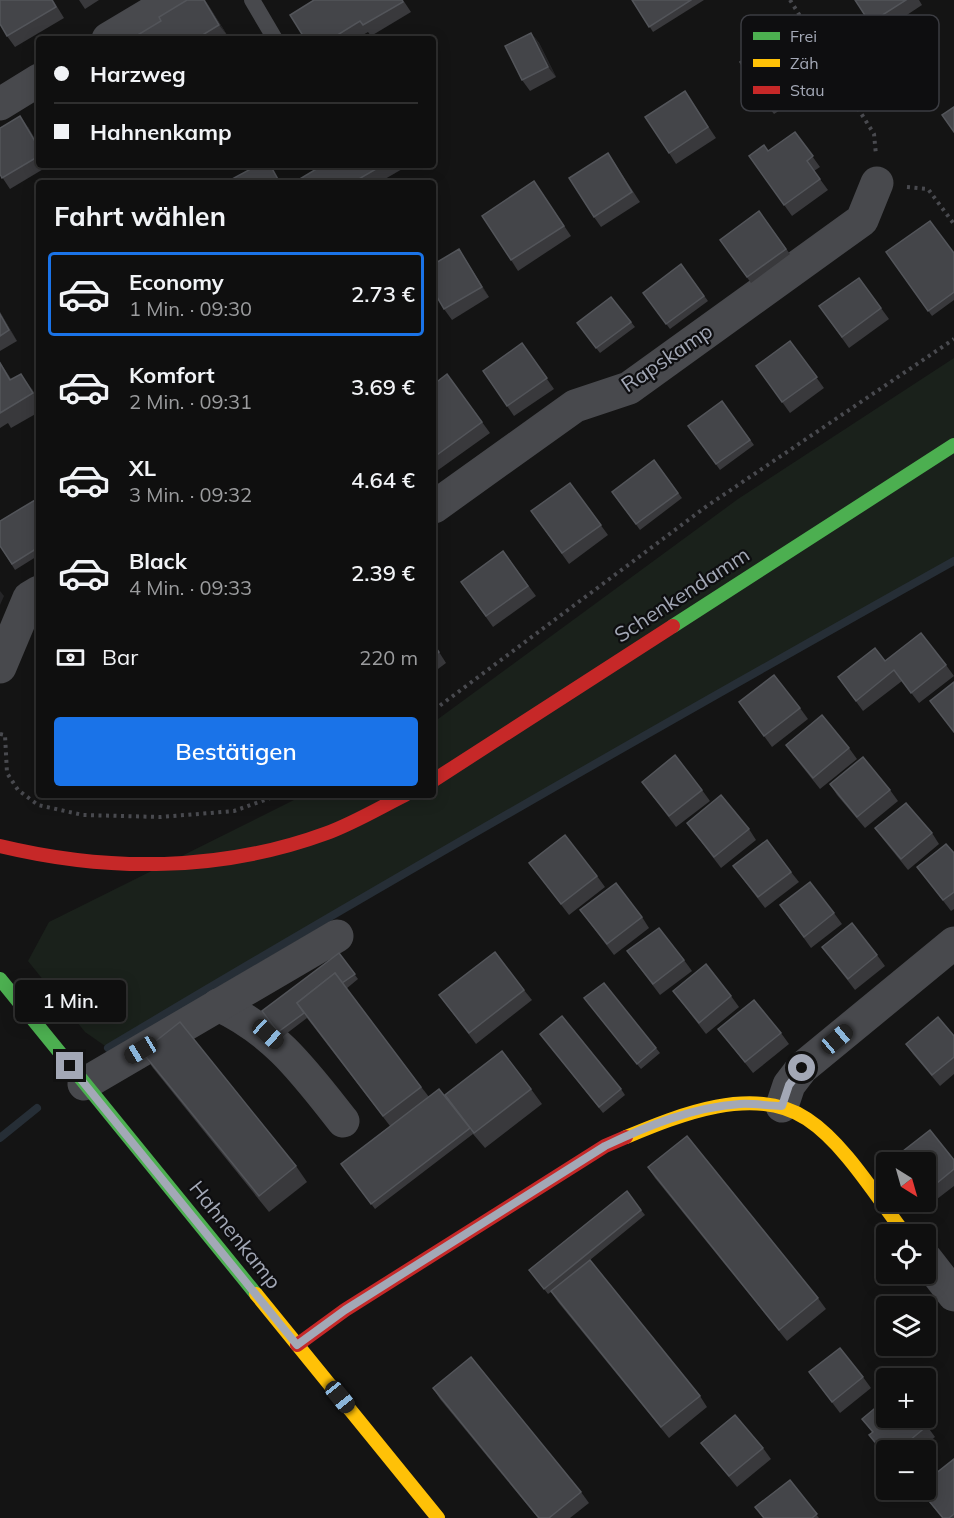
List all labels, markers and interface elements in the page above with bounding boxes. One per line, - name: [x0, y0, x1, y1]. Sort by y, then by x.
- legend: [741, 15, 939, 111]
- text: Frei: [790, 26, 817, 46]
- text: Zäh: [790, 53, 819, 73]
- text: Harzweg: [90, 60, 186, 88]
- text: Stau: [790, 80, 824, 100]
- text: Hahnenkamp: [90, 118, 232, 146]
- text: Fahrt wählen: [54, 199, 226, 233]
- icon: car: [57, 267, 111, 321]
- text: Economy: [129, 268, 224, 296]
- text: 2.73 €: [351, 280, 415, 308]
- text: 1 Min. · 09:30: [129, 296, 252, 321]
- street label: Rapskamp: [616, 317, 717, 397]
- icon: car: [57, 360, 111, 414]
- text: Komfort: [129, 361, 215, 389]
- text: 3.69 €: [351, 373, 415, 401]
- text: 2 Min. · 09:31: [129, 389, 252, 414]
- icon: car: [57, 453, 111, 507]
- text: XL: [129, 454, 156, 482]
- text: 4.64 €: [351, 466, 415, 494]
- text: 3 Min. · 09:32: [129, 482, 252, 507]
- street label: Schenkendamm: [609, 541, 754, 648]
- icon: car: [57, 546, 111, 600]
- text: Black: [129, 547, 187, 575]
- text: 2.39 €: [351, 559, 415, 587]
- text: 4 Min. · 09:33: [129, 575, 252, 600]
- icon: cash: [54, 641, 87, 674]
- text: Bar: [102, 643, 138, 671]
- text: 220 m: [359, 645, 418, 670]
- button: Bestätigen: [54, 717, 418, 786]
- callout: 1 Min.: [14, 979, 125, 1021]
- text: 1 Min.: [42, 988, 99, 1013]
- car: [249, 1015, 287, 1053]
- car: [817, 1021, 857, 1057]
- car: [121, 1033, 161, 1067]
- route end: [56, 1052, 83, 1079]
- route start: [788, 1054, 815, 1081]
- north arrow: [876, 1152, 936, 1212]
- map controls: [876, 1152, 936, 1500]
- street label: Hahnenkamp: [184, 1175, 287, 1294]
- button: locate: [876, 1224, 936, 1284]
- button: layers: [876, 1296, 936, 1356]
- button: +: [876, 1368, 936, 1428]
- car: [322, 1377, 358, 1417]
- button: −: [876, 1440, 936, 1500]

